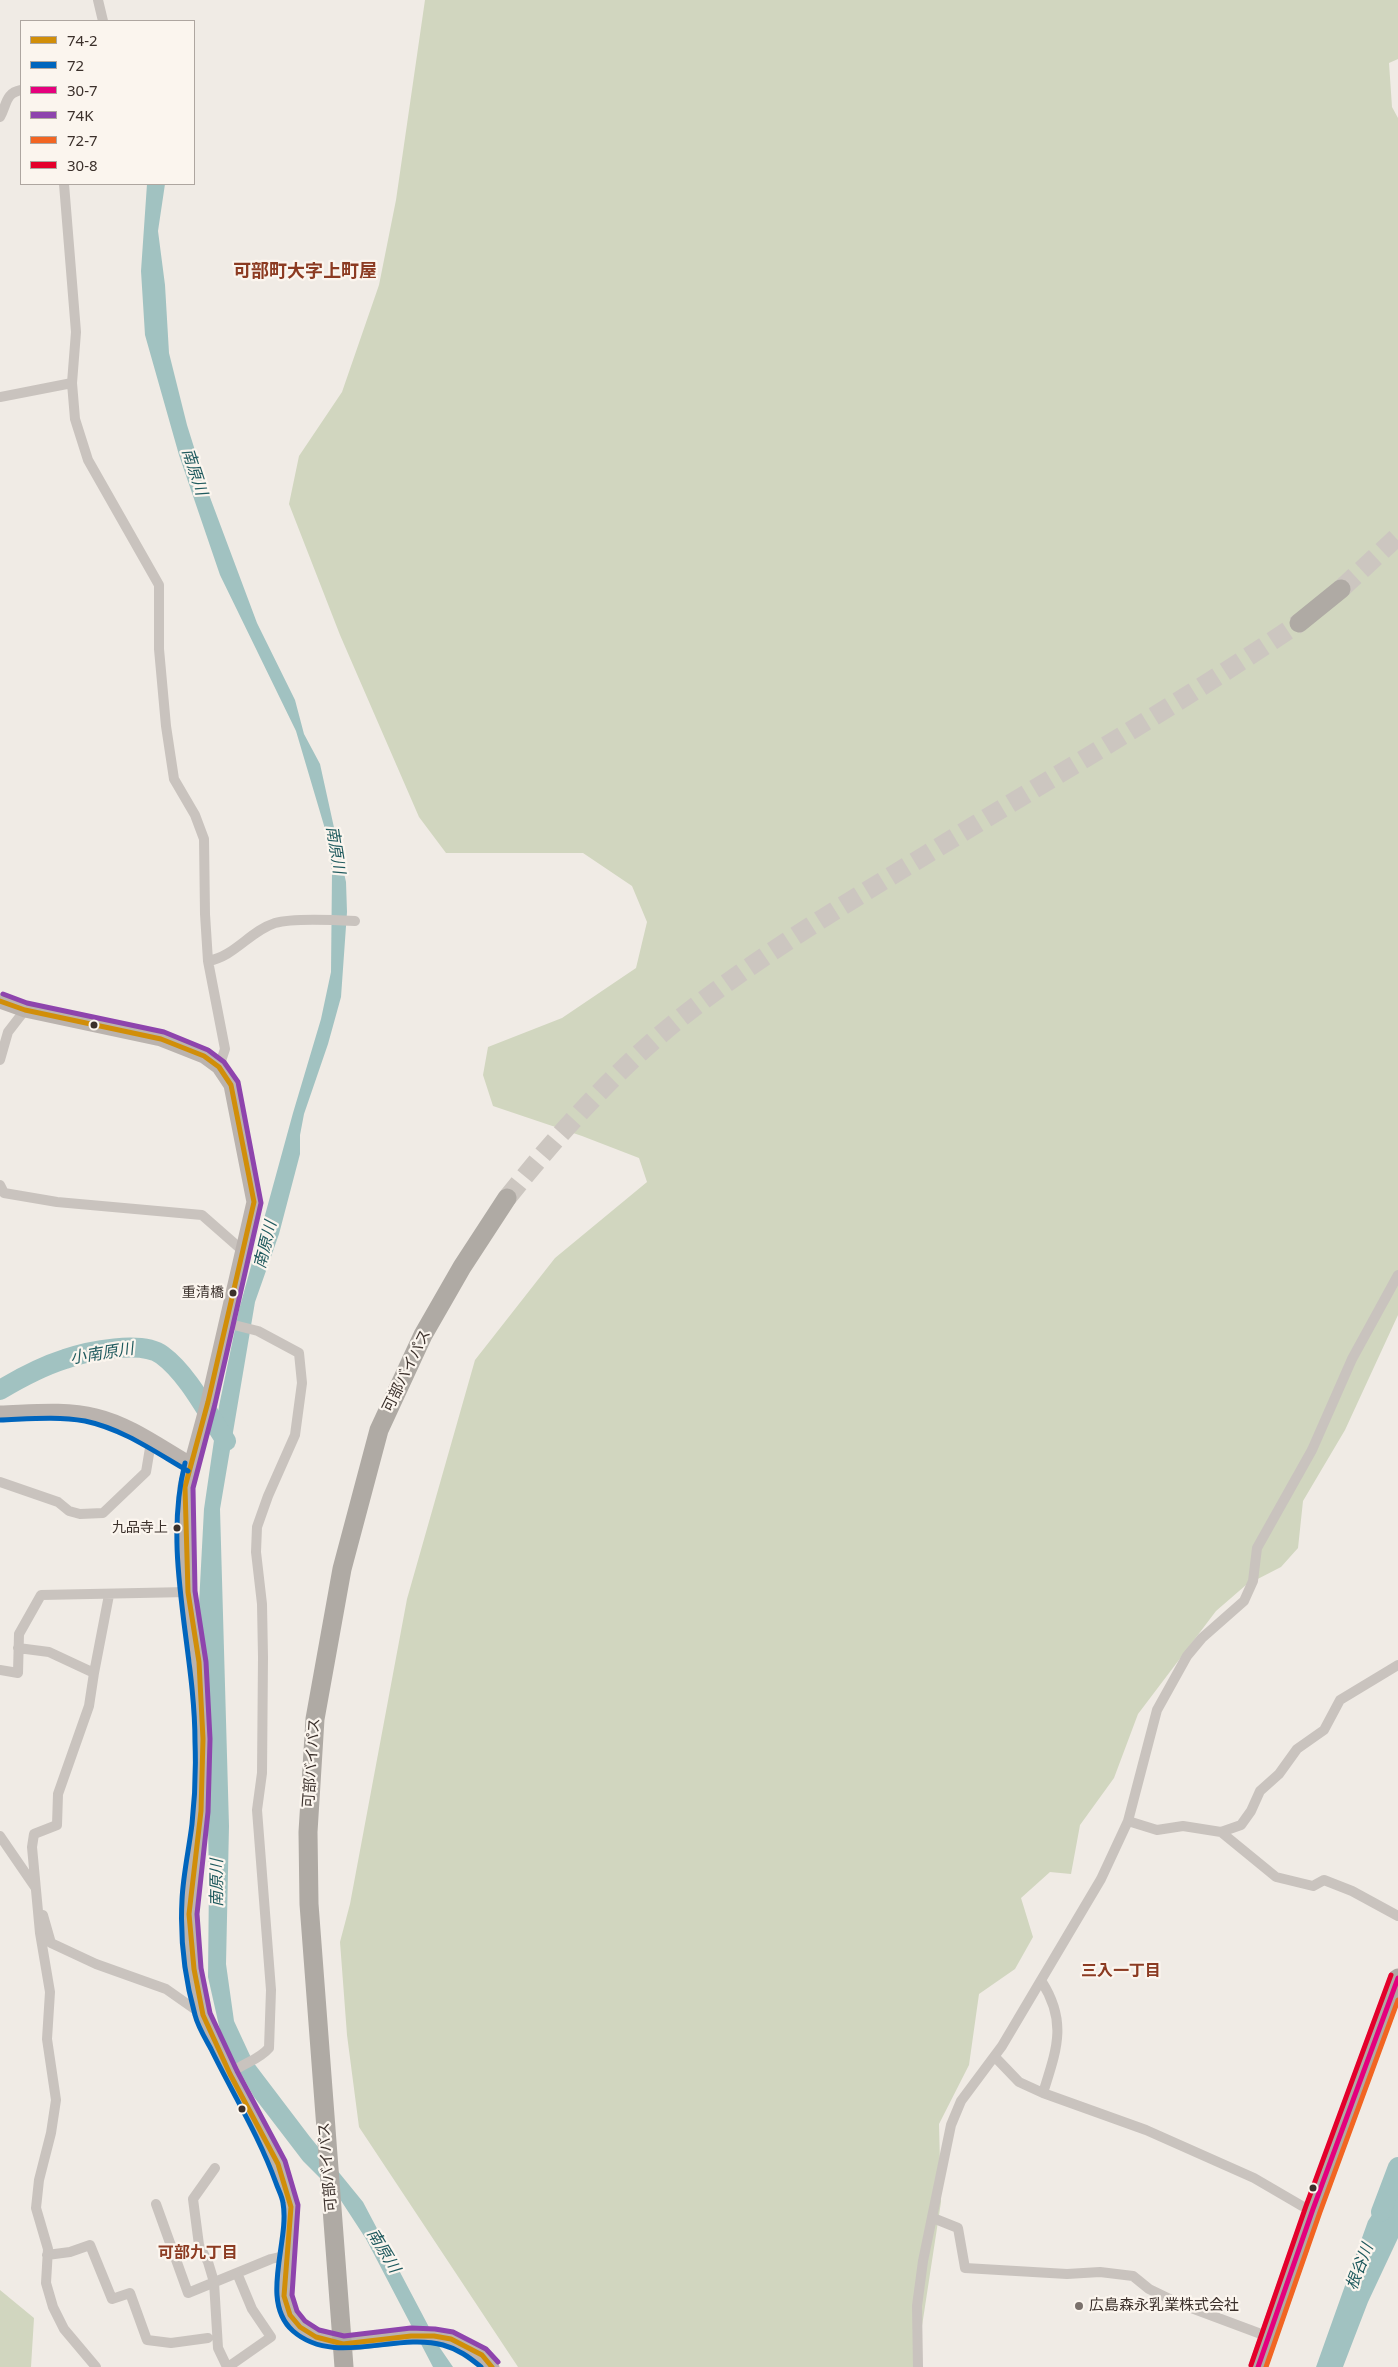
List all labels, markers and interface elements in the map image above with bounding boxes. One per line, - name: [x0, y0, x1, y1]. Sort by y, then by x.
- legend: [20, 20, 195, 185]
- text: 74-2: [67, 30, 98, 50]
- text: 72: [67, 55, 84, 75]
- text: 30-7: [67, 80, 98, 100]
- text: 74K: [67, 105, 93, 125]
- text: 72-7: [67, 130, 98, 150]
- text: 30-8: [67, 155, 98, 175]
- district label: 可部町大字上町屋: [233, 261, 377, 283]
- water label: 南原川: [177, 446, 211, 498]
- water label: 南原川: [322, 825, 348, 875]
- unlabelled marker: [89, 1020, 99, 1030]
- water label: 南原川: [251, 1219, 281, 1271]
- place label: 重清橋: [182, 1285, 224, 1301]
- marker: 重清橋: [228, 1288, 238, 1298]
- street label: 可部バイパス: [379, 1327, 435, 1415]
- water label: 小南原川: [69, 1340, 135, 1368]
- place label: 九品寺上: [112, 1520, 168, 1536]
- marker: 九品寺上: [172, 1523, 182, 1533]
- street label: 可部バイパス: [300, 1717, 324, 1809]
- water label: 南原川: [207, 1859, 227, 1907]
- district label: 三入一丁目: [1081, 1961, 1161, 1981]
- unlabelled marker: [237, 2104, 247, 2114]
- street label: 可部バイパス: [315, 2121, 341, 2213]
- unlabelled marker: [1308, 2183, 1318, 2193]
- water label: 南原川: [362, 2225, 404, 2277]
- water label: 根谷川: [1342, 2241, 1378, 2293]
- district label: 可部九丁目: [158, 2243, 238, 2263]
- place label: 広島森永乳業株式会社: [1089, 2297, 1239, 2315]
- marker: 広島森永乳業株式会社: [1073, 2300, 1085, 2312]

